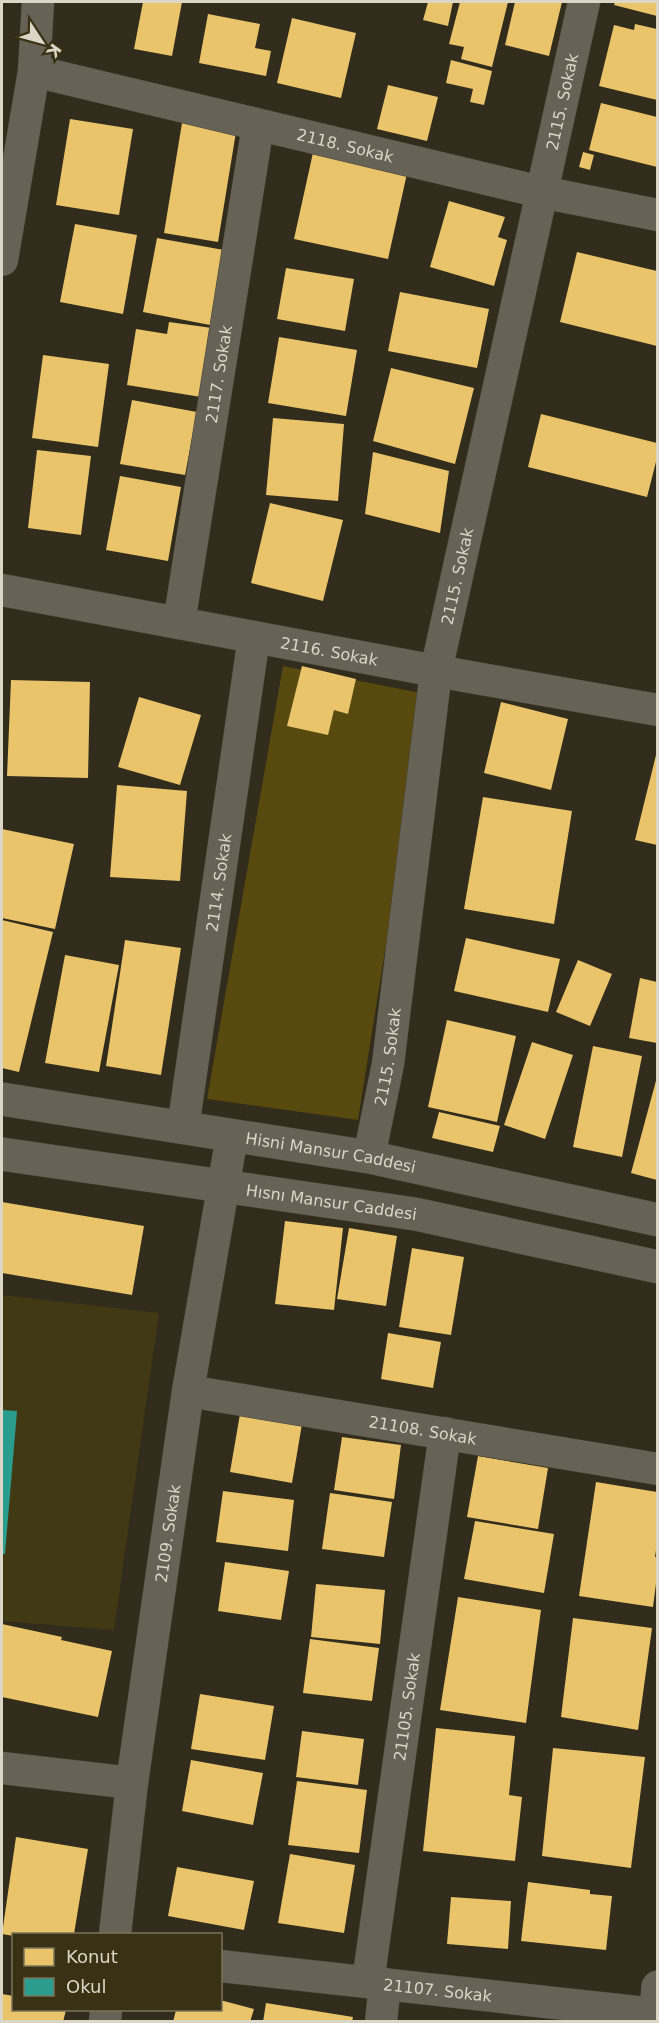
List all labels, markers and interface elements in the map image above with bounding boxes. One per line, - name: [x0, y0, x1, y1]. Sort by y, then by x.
- north arrow: [12, 12, 72, 72]
- text: K: [42, 40, 65, 62]
- street label: 2115. Sokak: [542, 51, 583, 152]
- street label: 2118. Sokak: [295, 125, 396, 167]
- street label: 2117. Sokak: [202, 323, 236, 425]
- street label: 2115. Sokak: [438, 525, 478, 627]
- street label: 2116. Sokak: [279, 633, 380, 670]
- street label: 2114. Sokak: [203, 832, 236, 933]
- street label: 2115. Sokak: [371, 1006, 405, 1108]
- street label: Hisni Mansur Caddesi: [244, 1129, 417, 1177]
- street label: Hısnı Mansur Caddesi: [245, 1181, 418, 1224]
- street label: 21108. Sokak: [367, 1412, 479, 1449]
- street label: 2109. Sokak: [152, 1483, 185, 1584]
- street label: 21105. Sokak: [390, 1651, 424, 1762]
- legend: [12, 1933, 222, 2011]
- text: Konut: [66, 1946, 118, 1967]
- street label: 21107. Sokak: [382, 1975, 494, 2006]
- text: Okul: [66, 1976, 106, 1997]

